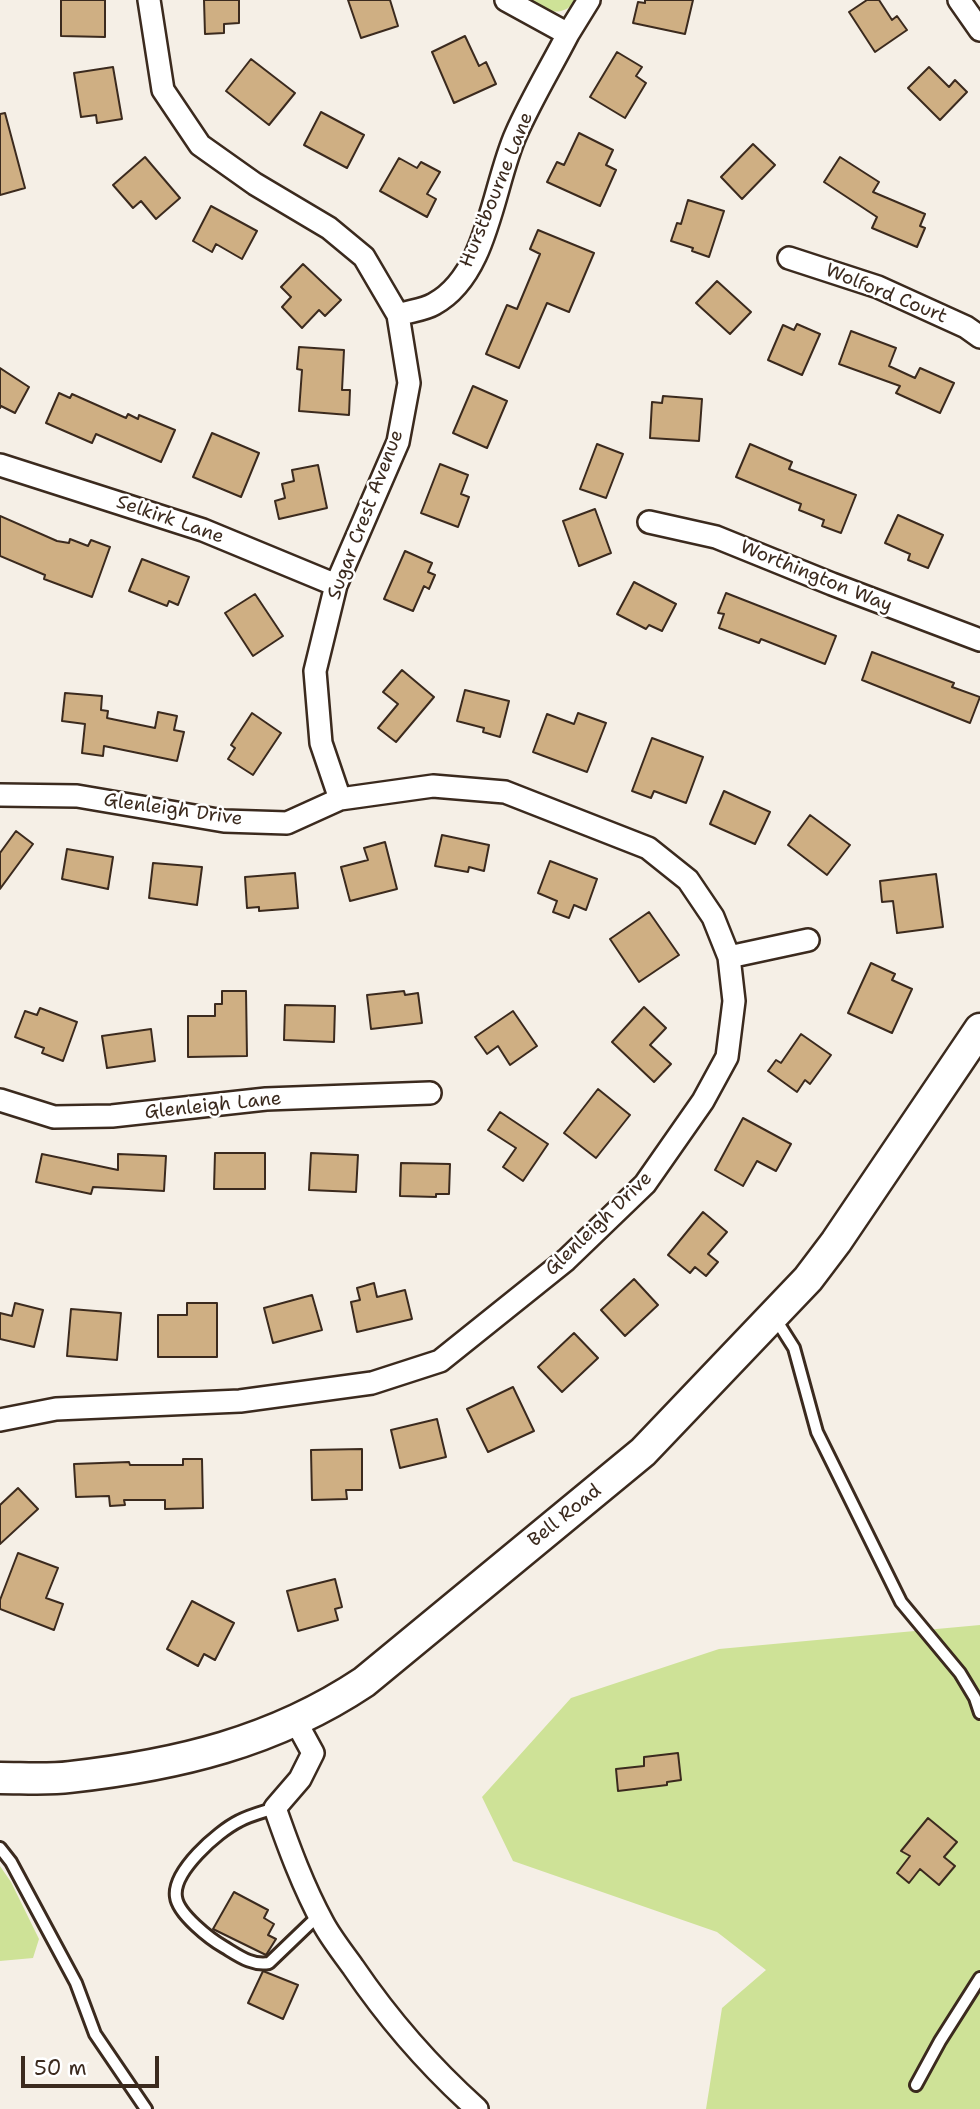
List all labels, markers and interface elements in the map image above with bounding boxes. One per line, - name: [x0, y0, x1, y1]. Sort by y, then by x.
- street label: Hurstbourne Lane: [456, 109, 538, 271]
- street label: Wolford Court: [822, 259, 950, 329]
- street label: Sugar Crest Avenue: [323, 427, 409, 603]
- street label: Selkirk Lane: [113, 491, 227, 549]
- street label: Worthington Way: [737, 536, 895, 618]
- street label: Glenleigh Drive: [102, 789, 244, 831]
- street label: Glenleigh Lane: [143, 1087, 283, 1125]
- street label: Glenleigh Drive: [541, 1167, 657, 1281]
- street label: Bell Road: [524, 1480, 606, 1552]
- scale bar: [24, 2042, 163, 2086]
- text: 50 m: [34, 2054, 87, 2082]

